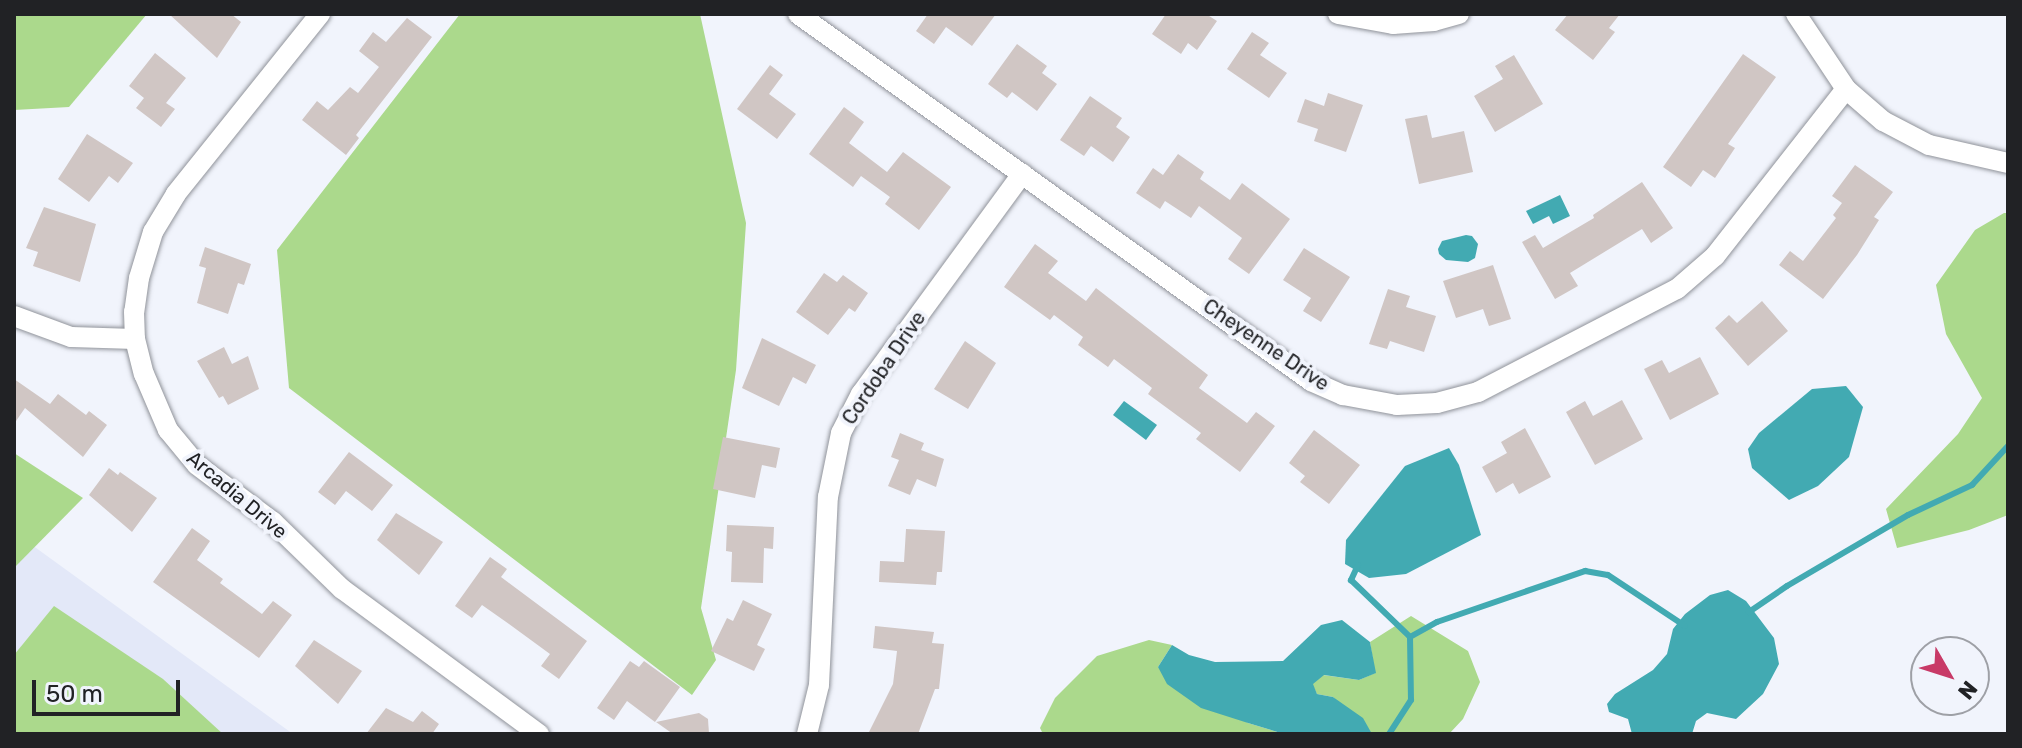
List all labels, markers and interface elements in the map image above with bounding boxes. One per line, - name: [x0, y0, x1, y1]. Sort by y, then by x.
- street label: Cheyenne Drive: [1198, 294, 1334, 396]
- street label: Cordoba Drive: [837, 307, 931, 429]
- street label: Arcadia Drive: [182, 446, 292, 544]
- north arrow: [1910, 636, 1990, 716]
- scale bar: [36, 664, 184, 714]
- text: N: [1952, 676, 1983, 705]
- text: 50 m: [46, 680, 103, 708]

